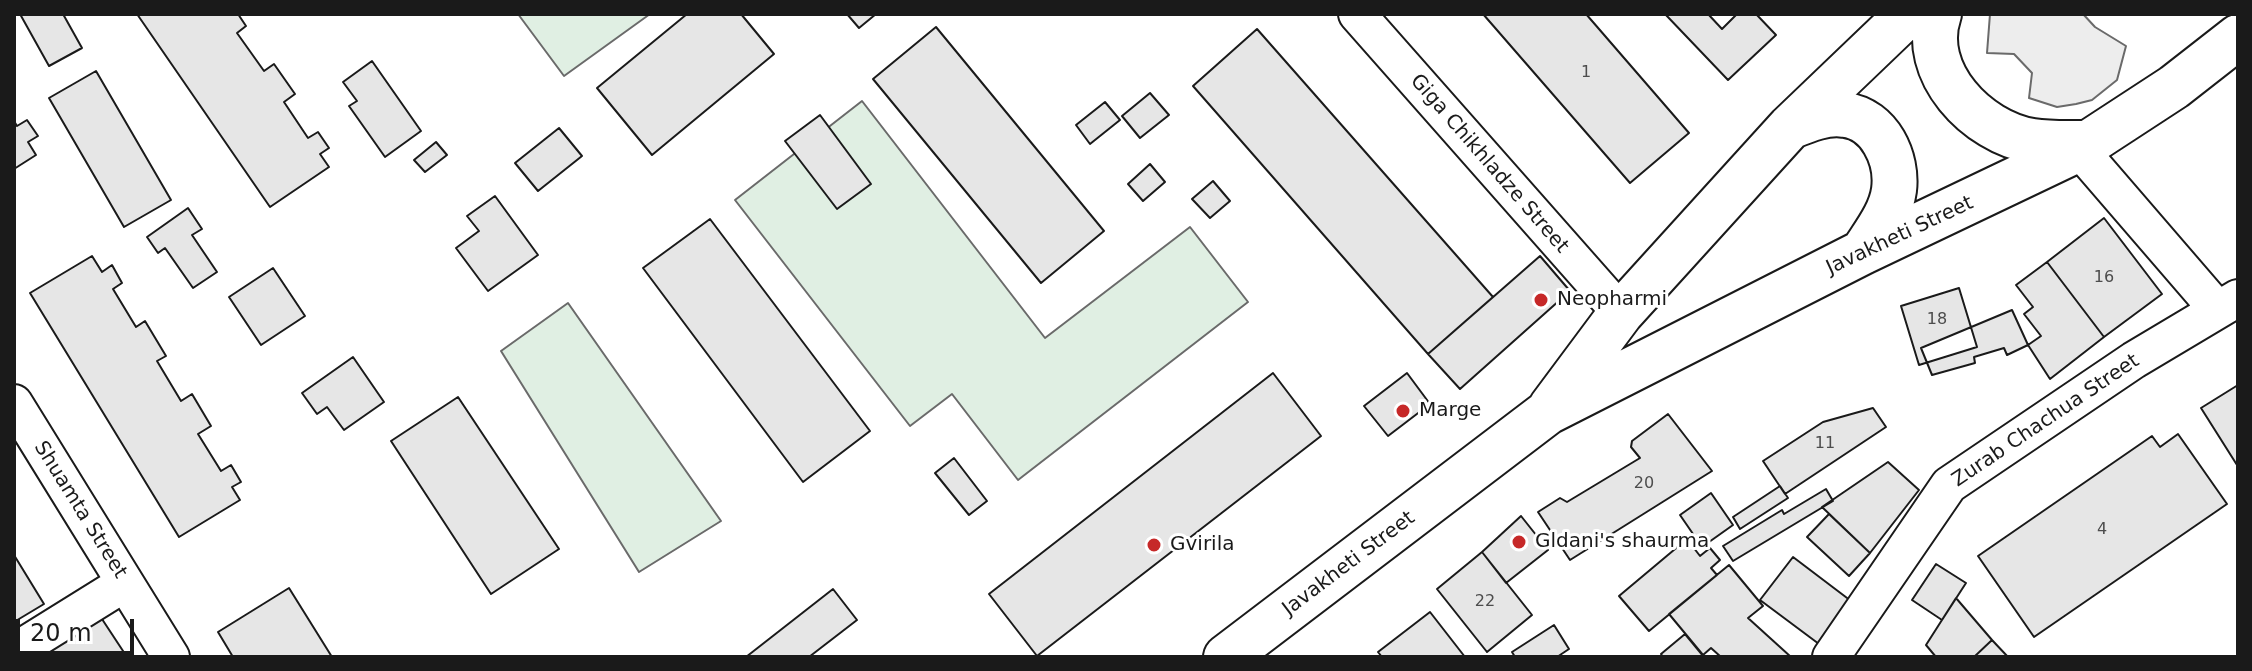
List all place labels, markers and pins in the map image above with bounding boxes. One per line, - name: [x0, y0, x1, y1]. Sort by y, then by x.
- place label: Neopharmi: [1557, 288, 1667, 312]
- marker: Neopharmi: [1532, 291, 1550, 309]
- place label: Marge: [1419, 399, 1481, 423]
- marker: Marge: [1394, 402, 1412, 420]
- place label: Gldani's shaurma: [1535, 530, 1709, 554]
- place label: Gvirila: [1170, 533, 1234, 557]
- marker: Gldani's shaurma: [1510, 533, 1528, 551]
- marker: Gvirila: [1145, 536, 1163, 554]

